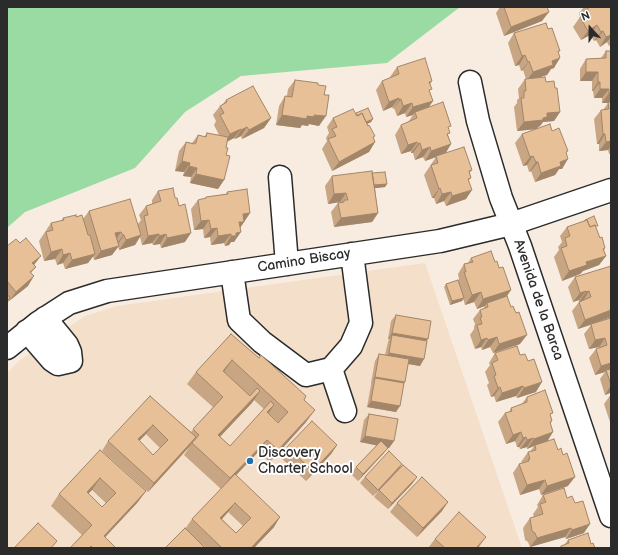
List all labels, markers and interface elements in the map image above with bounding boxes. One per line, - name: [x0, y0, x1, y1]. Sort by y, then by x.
- north arrow: [570, 8, 610, 48]
- text: N: [579, 9, 592, 24]
- street label: Avenida de la Barca: [509, 237, 567, 363]
- street label: Camino Biscay: [256, 245, 352, 277]
- place label: Discovery Charter School: [258, 445, 353, 478]
- marker: Discovery Charter School: [245, 456, 255, 466]

